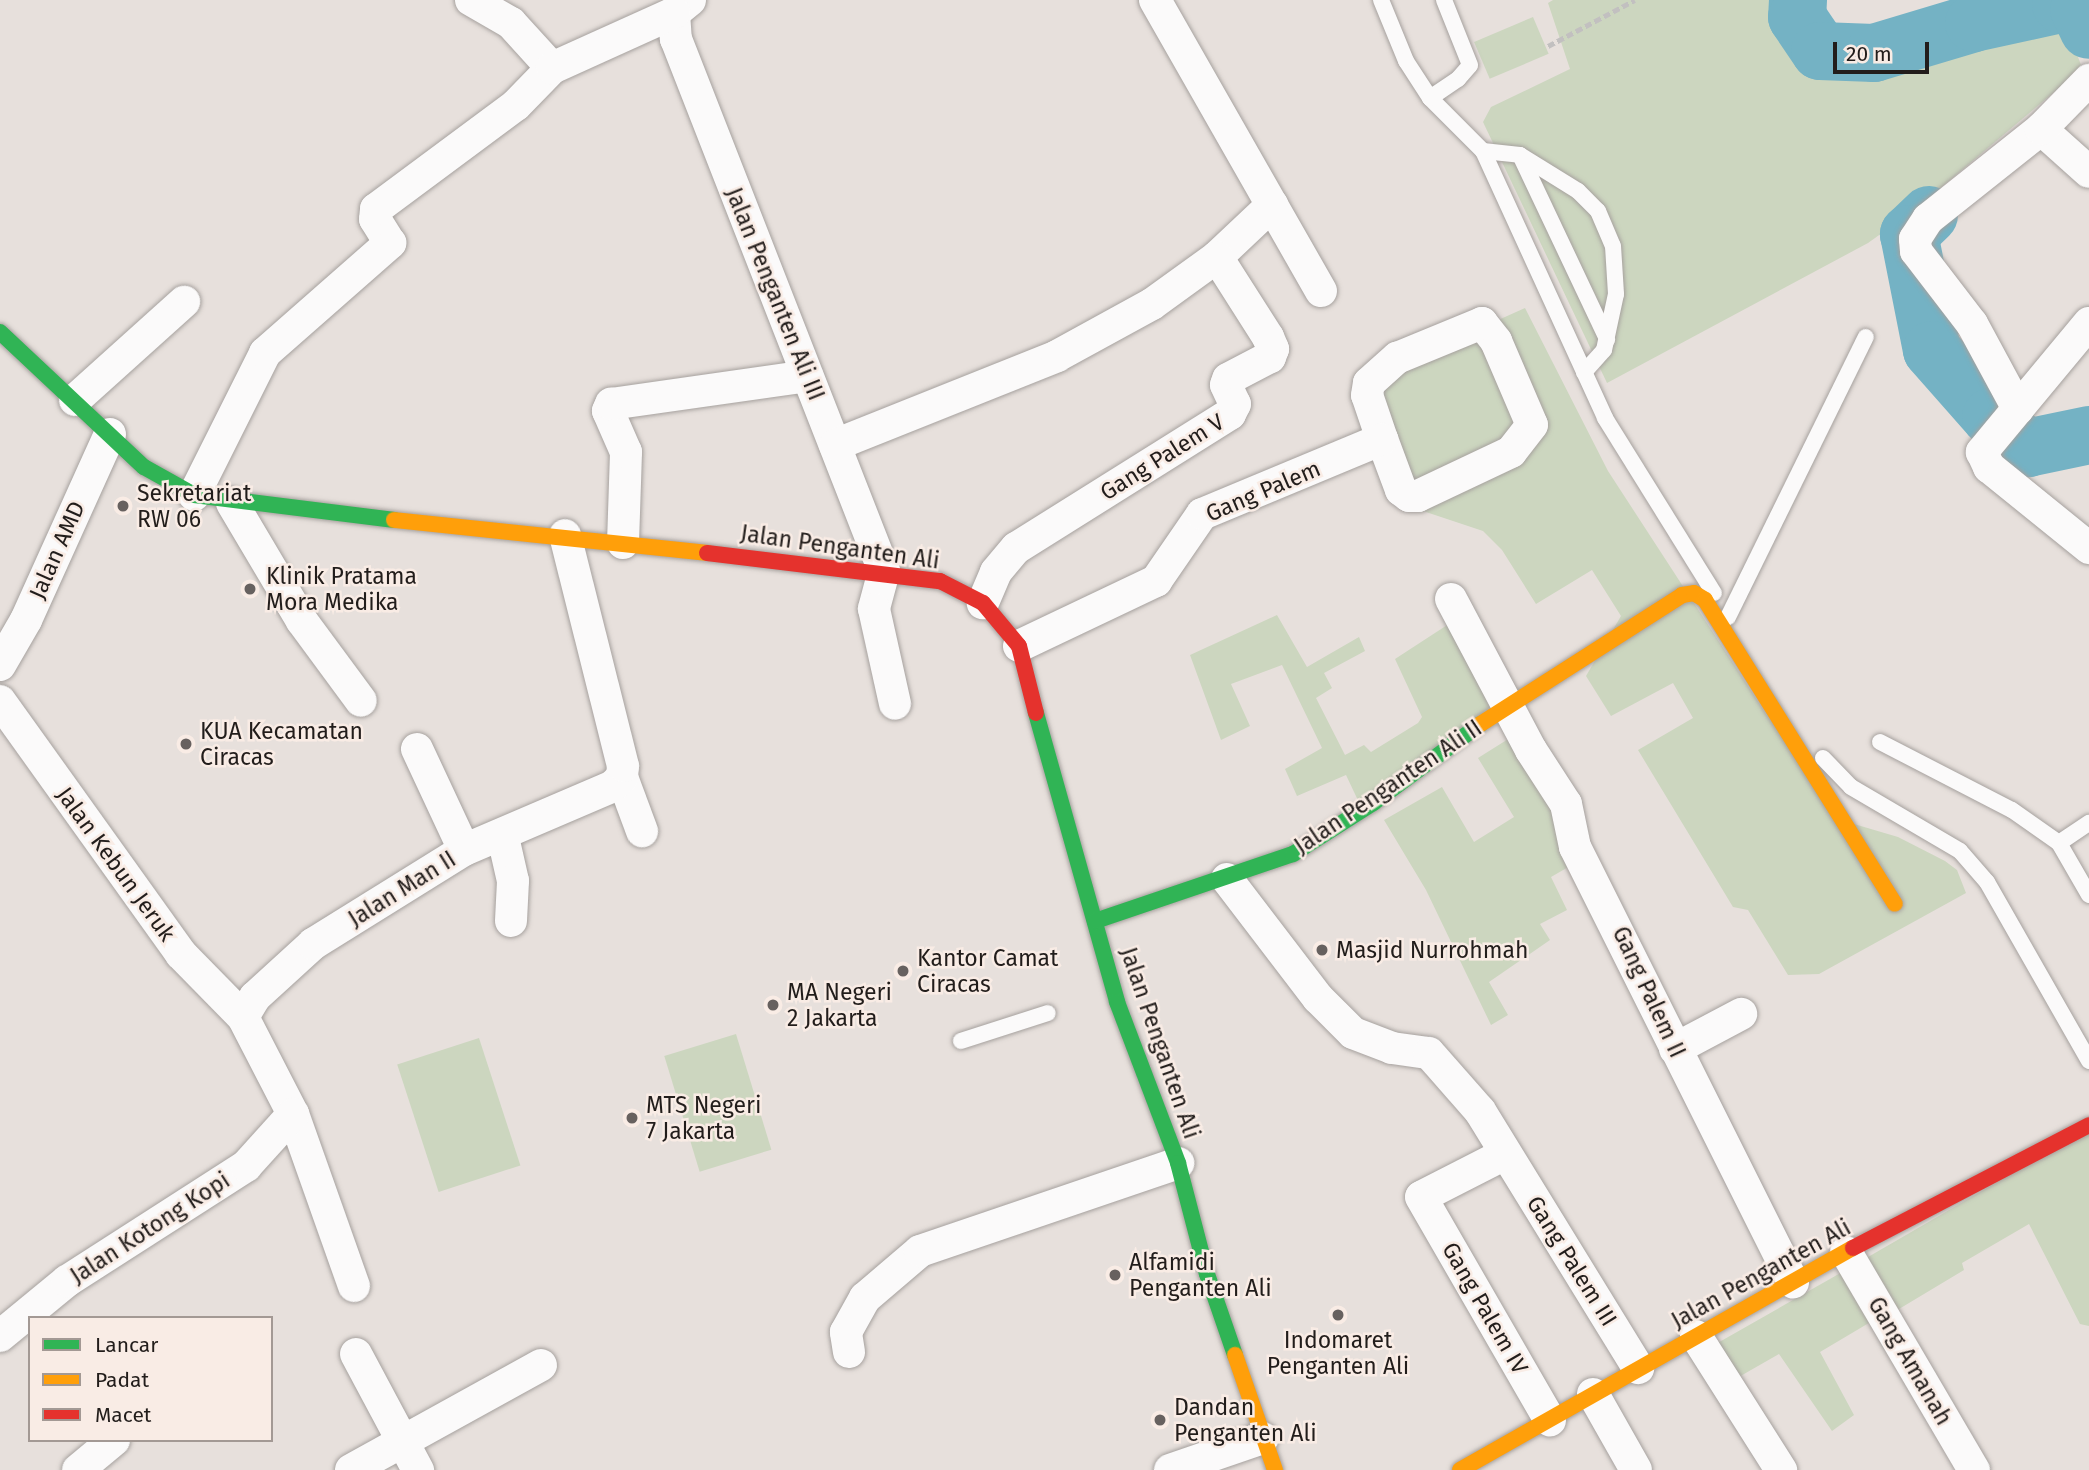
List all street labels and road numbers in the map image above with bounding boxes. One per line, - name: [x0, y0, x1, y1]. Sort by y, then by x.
- street label: Jalan Penganten Ali III: [720, 184, 830, 404]
- street label: Gang Palem V: [1095, 408, 1229, 506]
- street label: Gang Palem: [1202, 454, 1324, 528]
- street label: Jalan AMD: [23, 497, 91, 603]
- street label: Jalan Penganten Ali: [739, 519, 941, 575]
- street label: Jalan Penganten Ali II: [1289, 714, 1487, 860]
- street label: Jalan Kebun Jeruk: [51, 781, 181, 947]
- street label: Jalan Man II: [343, 845, 461, 933]
- street label: Gang Palem II: [1607, 922, 1691, 1062]
- street label: Jalan Penganten Ali: [1114, 944, 1206, 1142]
- street label: Jalan Kotong Kopi: [65, 1166, 235, 1290]
- street label: Gang Palem III: [1521, 1191, 1623, 1331]
- street label: Jalan Penganten Ali: [1667, 1213, 1855, 1335]
- street label: Gang Palem IV: [1436, 1237, 1534, 1379]
- street label: Gang Amanah: [1862, 1292, 1958, 1430]

